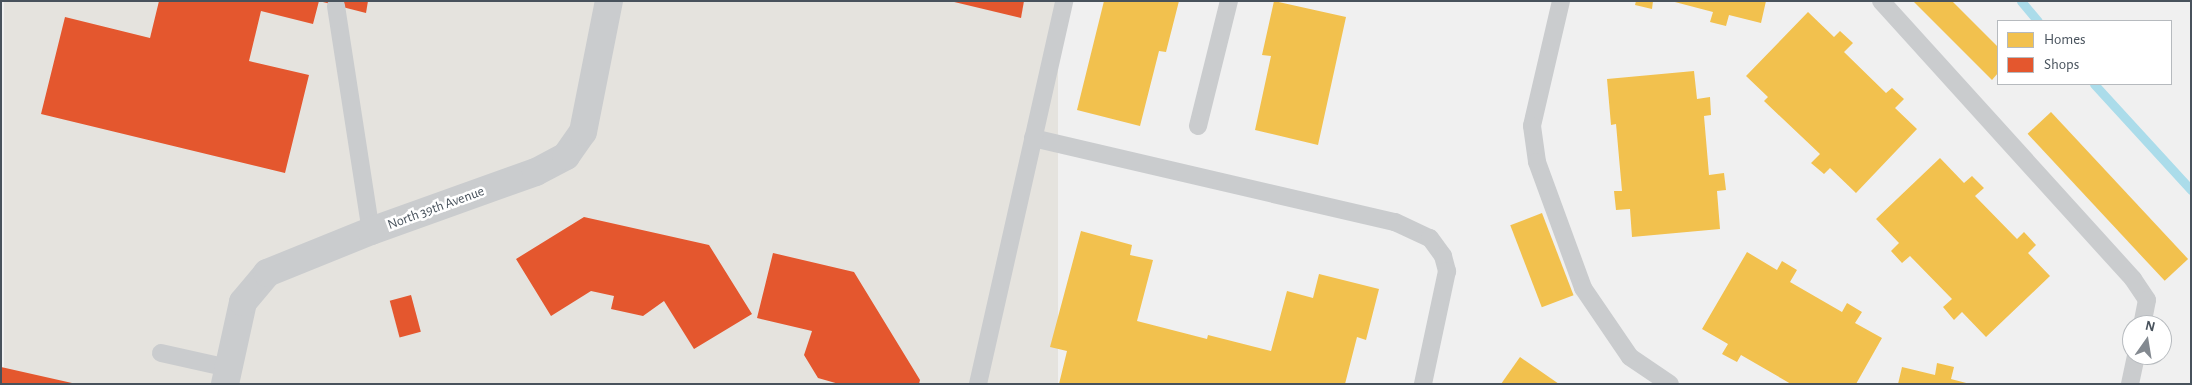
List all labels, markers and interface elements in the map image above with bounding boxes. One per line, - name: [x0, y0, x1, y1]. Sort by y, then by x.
- legend: [1997, 20, 2172, 85]
- text: Homes: [2044, 32, 2086, 47]
- text: Shops: [2044, 57, 2079, 72]
- street label: North 39th Avenue: [385, 183, 487, 233]
- north arrow: [2122, 315, 2172, 365]
- text: N: [2144, 318, 2156, 334]

